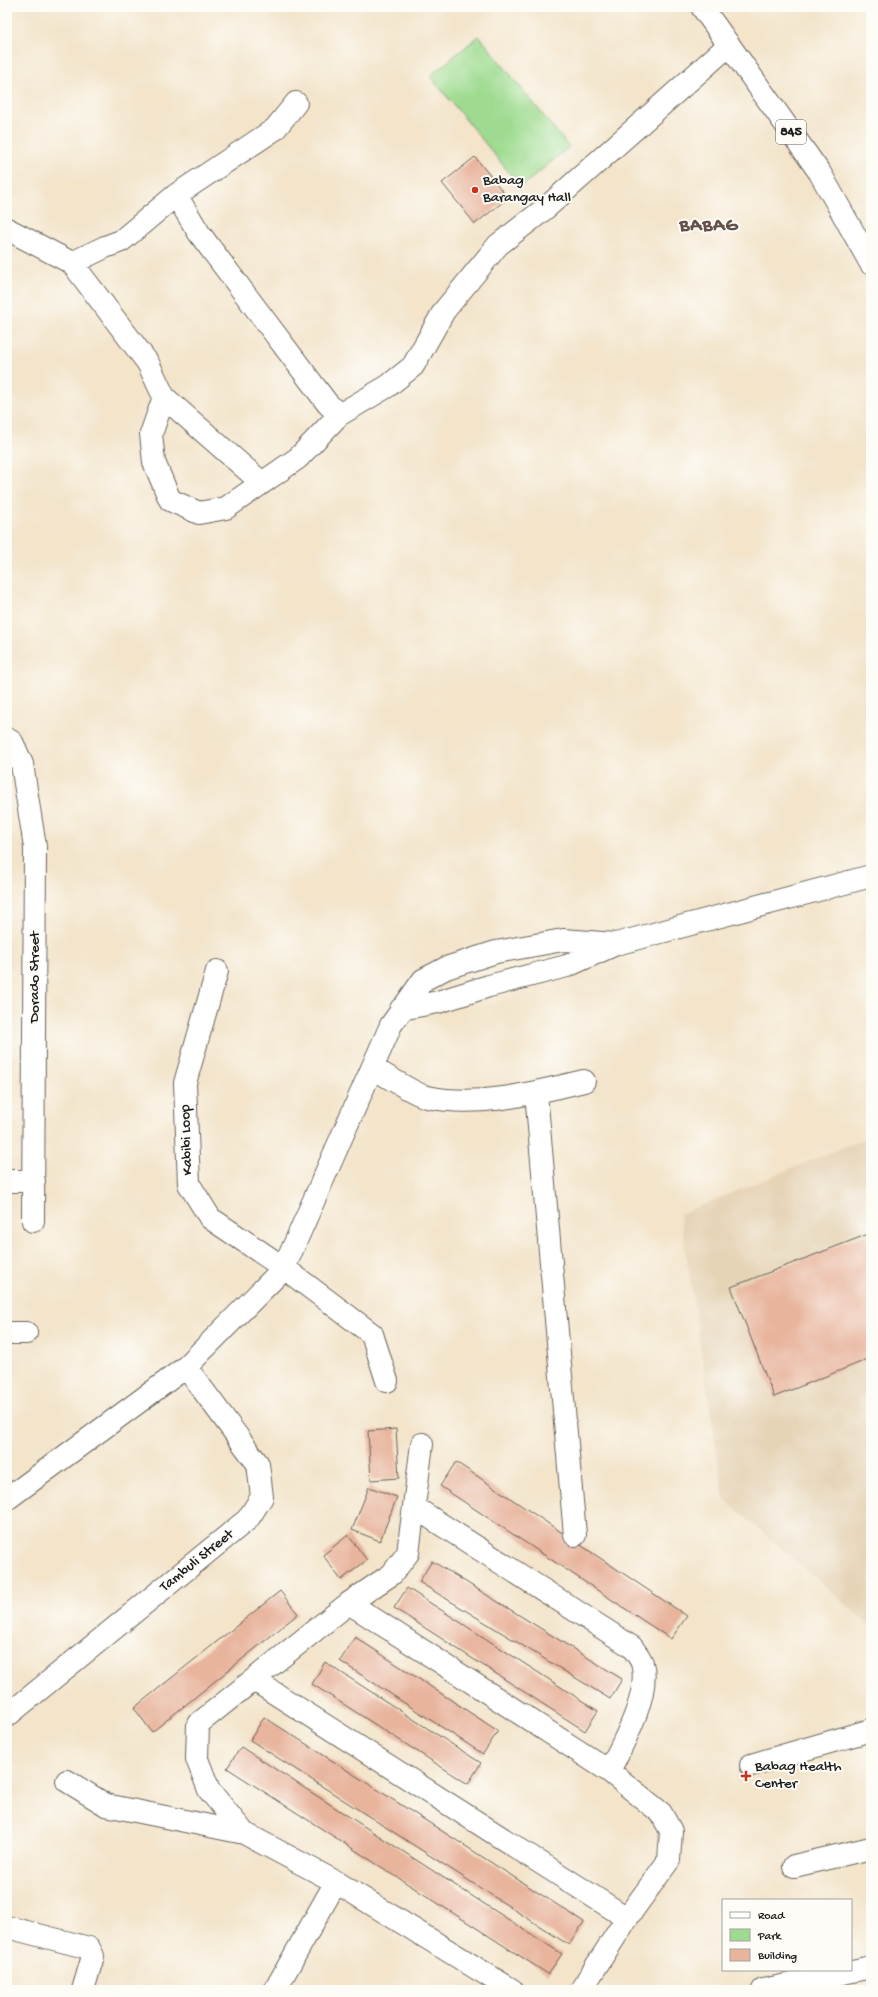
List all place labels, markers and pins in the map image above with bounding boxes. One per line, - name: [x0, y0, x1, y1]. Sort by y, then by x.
- place label: Babag Barangay Hall: [482, 172, 571, 207]
- marker: Babag Barangay Hall: [470, 185, 480, 195]
- place label: Babag Health Center: [754, 1758, 841, 1793]
- marker: Babag Health Center: [740, 1770, 752, 1782]

